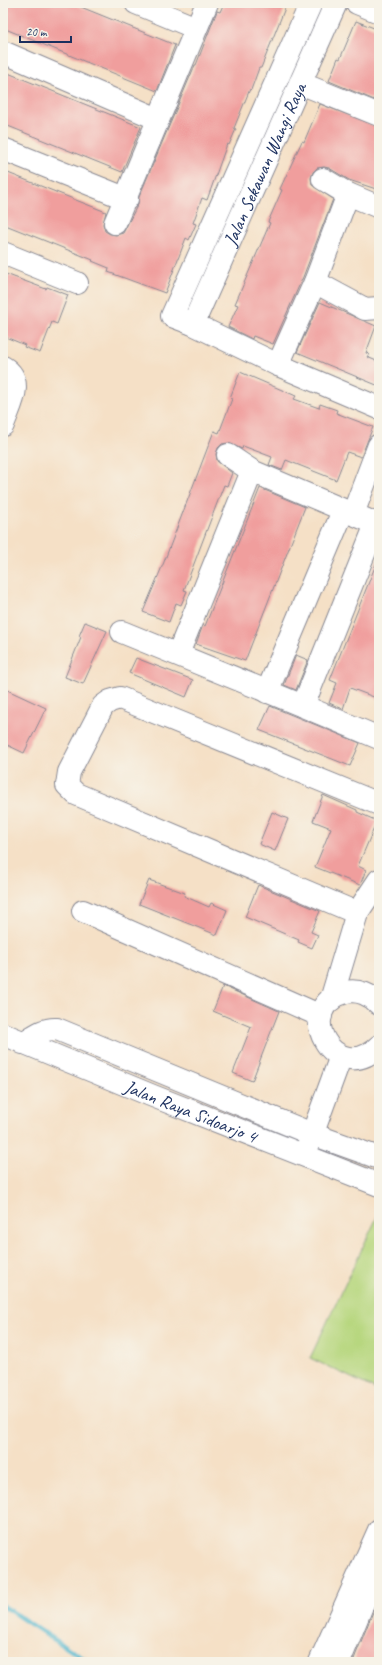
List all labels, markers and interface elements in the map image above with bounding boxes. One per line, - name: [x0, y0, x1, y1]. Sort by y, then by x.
- scale bar: [20, 18, 71, 44]
- text: 20 m: [26, 24, 48, 40]
- street label: Jalan Sekawan Wangi Raya: [218, 77, 313, 251]
- street label: Jalan Raya Sidoarjo 4: [120, 1074, 262, 1150]

